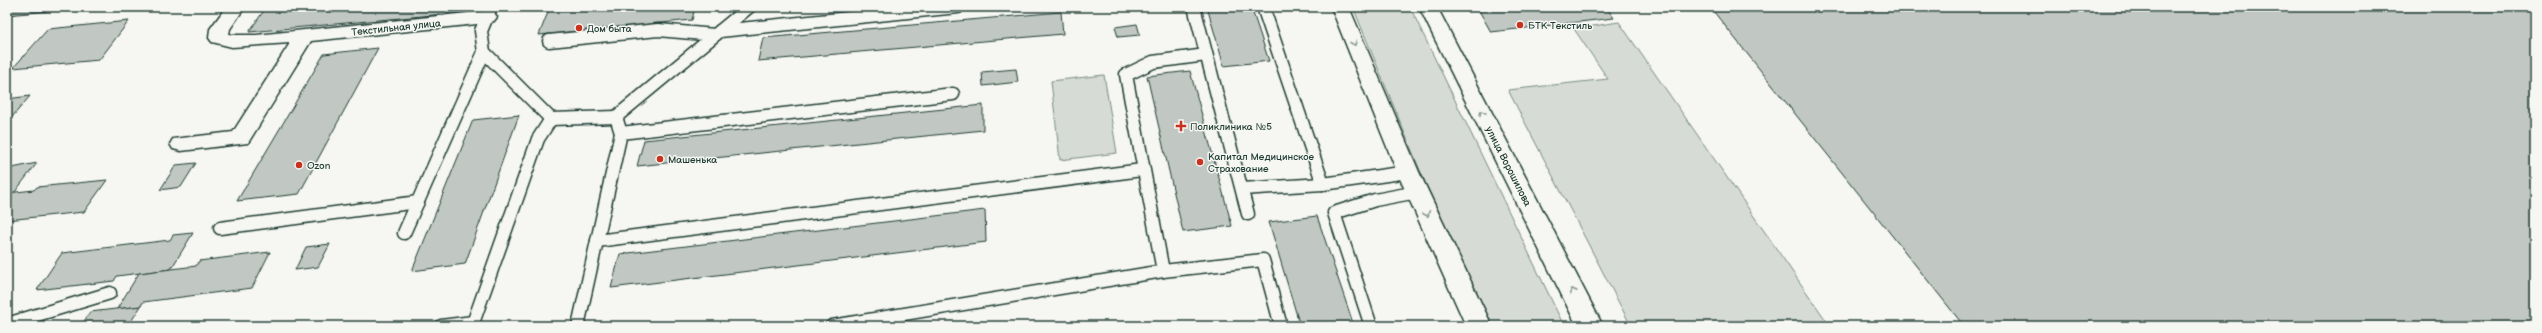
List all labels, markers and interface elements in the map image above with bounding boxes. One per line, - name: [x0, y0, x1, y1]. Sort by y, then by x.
- street label: Текстильная улица: [351, 17, 441, 39]
- marker: БТК Текстиль: [1515, 20, 1525, 30]
- place label: БТК Текстиль: [1528, 20, 1592, 32]
- marker: Дом быта: [574, 23, 584, 33]
- place label: Дом быта: [587, 23, 632, 35]
- one-way arrow: [1350, 40, 1358, 47]
- one-way arrow: [1479, 110, 1487, 117]
- marker: Поликлиника №5: [1175, 120, 1187, 132]
- place label: Поликлиника №5: [1190, 121, 1272, 133]
- street label: улица Ворошилова: [1483, 124, 1533, 209]
- place label: Капитал Медицинское Страхование: [1208, 151, 1314, 175]
- marker: Машенька: [655, 154, 665, 164]
- place label: Машенька: [668, 154, 717, 166]
- marker: Капитал Медицинское Страхование: [1195, 157, 1205, 167]
- marker: Ozon: [294, 160, 304, 170]
- place label: Ozon: [307, 160, 331, 172]
- one-way arrow: [1422, 210, 1430, 218]
- one-way arrow: [1570, 288, 1578, 295]

